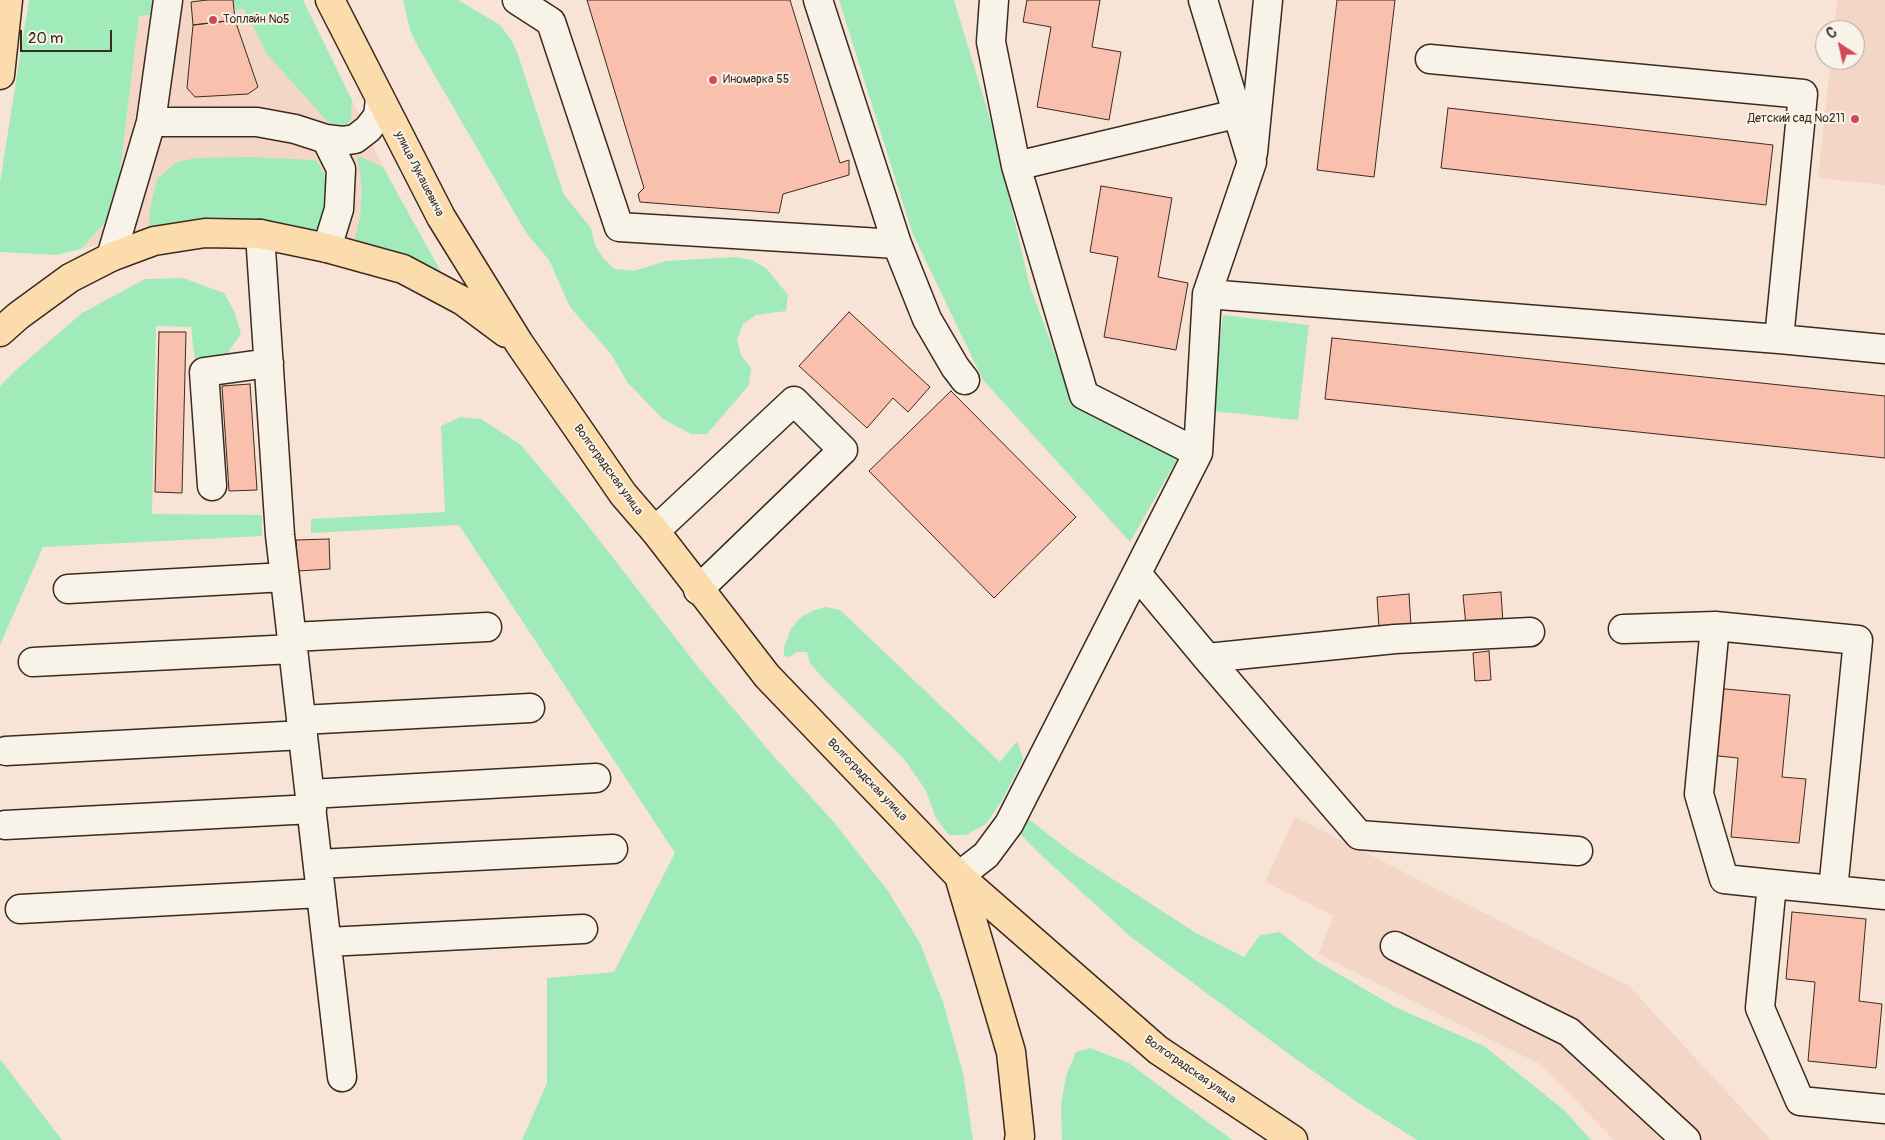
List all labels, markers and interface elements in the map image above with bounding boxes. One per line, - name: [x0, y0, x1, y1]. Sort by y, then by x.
- place label: Топлайн №5: [223, 13, 290, 27]
- marker: Топлайн №5: [207, 14, 219, 26]
- scale bar: [22, 20, 115, 52]
- north arrow: [1815, 20, 1865, 70]
- text: С: [1823, 24, 1840, 43]
- text: 20 m: [28, 29, 63, 48]
- place label: Иномарка 55: [723, 73, 789, 87]
- marker: Иномарка 55: [707, 74, 719, 86]
- place label: Детский сад №211: [1748, 112, 1845, 126]
- marker: Детский сад №211: [1849, 113, 1861, 125]
- street label: улица Лукашевича: [391, 129, 447, 219]
- street label: Волгоградская улица: [570, 422, 646, 518]
- street label: Волгоградская улица: [824, 736, 910, 824]
- street label: Волгоградская улица: [1141, 1033, 1239, 1107]

